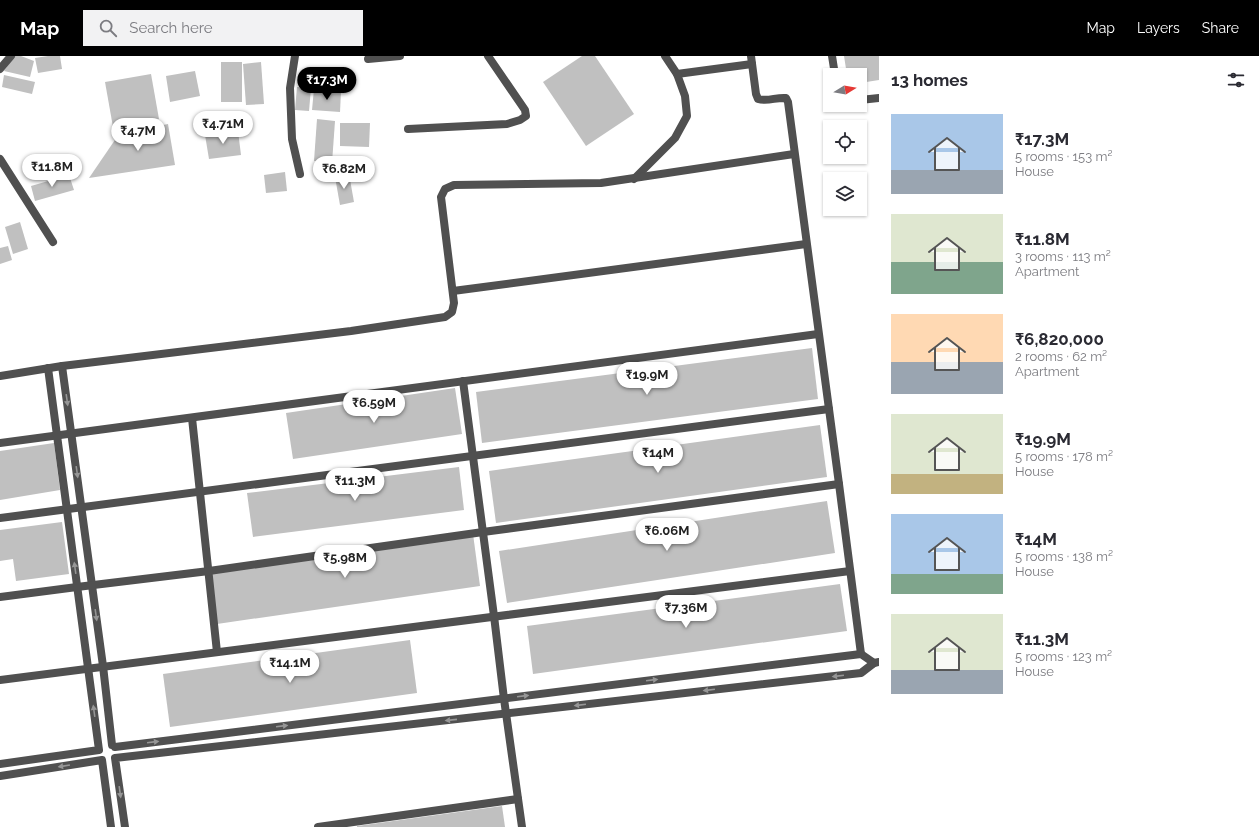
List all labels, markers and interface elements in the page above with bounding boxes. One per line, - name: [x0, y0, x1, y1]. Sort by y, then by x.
- search box: [83, 10, 363, 46]
- text: Map: [20, 17, 59, 39]
- icon: search: [97, 17, 119, 39]
- text: Search here: [129, 19, 213, 37]
- text: Map: [1087, 20, 1115, 36]
- text: Layers: [1137, 20, 1180, 36]
- text: Share: [1202, 20, 1239, 36]
- pin: ₹17.3M: [294, 67, 360, 101]
- north arrow: [823, 68, 867, 112]
- map controls: [823, 68, 867, 216]
- icon: filters: [1225, 69, 1247, 91]
- text: 13 homes: [891, 70, 968, 90]
- text: ₹17.3M: [306, 72, 348, 87]
- pin: ₹4.71M: [190, 111, 256, 145]
- text: ₹4.71M: [202, 116, 244, 131]
- pin: ₹4.7M: [110, 118, 166, 152]
- button: locate: [823, 120, 867, 164]
- text: ₹4.7M: [120, 123, 156, 138]
- text: ₹17.3M: [1015, 129, 1069, 149]
- icon: home: [923, 130, 971, 178]
- text: 5 rooms · 153 m²: [1015, 149, 1112, 164]
- pin: ₹11.8M: [19, 154, 85, 188]
- pin: ₹6.82M: [311, 156, 377, 190]
- text: ₹11.8M: [31, 159, 73, 174]
- text: ₹6.82M: [322, 161, 366, 176]
- text: House: [1015, 164, 1054, 179]
- button: layers: [823, 172, 867, 216]
- text: ₹11.8M: [1015, 229, 1070, 249]
- icon: home: [923, 230, 971, 278]
- text: 3 rooms · 113 m²: [1015, 249, 1111, 264]
- text: Apartment: [1015, 264, 1079, 279]
- text: ₹6,820,000: [1015, 329, 1104, 349]
- icon: home: [923, 330, 971, 378]
- text: 2 rooms · 62 m²: [1015, 349, 1107, 364]
- pin: ₹19.9M: [614, 362, 680, 396]
- text: Apartment: [1015, 364, 1079, 379]
- text: ₹19.9M: [626, 367, 668, 382]
- pin: ₹6.59M: [341, 390, 407, 424]
- one-way arrow: [64, 394, 70, 406]
- text: ₹6.59M: [352, 395, 396, 410]
- text: ₹19.9M: [1015, 429, 1071, 449]
- icon: home: [923, 430, 971, 478]
- pin: ₹14M: [634, 440, 682, 474]
- text: ₹14M: [642, 445, 674, 460]
- text: 5 rooms · 178 m²: [1015, 449, 1113, 464]
- text: House: [1015, 464, 1054, 479]
- one-way arrow: [73, 466, 80, 478]
- pin: ₹11.3M: [322, 468, 388, 502]
- text: ₹11.3M: [334, 473, 376, 488]
- pin: ₹6.06M: [634, 518, 700, 552]
- text: ₹6.06M: [645, 523, 689, 538]
- text: ₹14M: [1015, 529, 1057, 549]
- icon: home: [923, 530, 971, 578]
- pin: ₹5.98M: [312, 545, 378, 579]
- text: 5 rooms · 138 m²: [1015, 549, 1113, 564]
- text: ₹5.98M: [323, 550, 367, 565]
- one-way arrow: [72, 562, 78, 574]
- text: House: [1015, 564, 1054, 579]
- pin: ₹7.36M: [653, 595, 719, 629]
- text: ₹7.36M: [665, 600, 707, 615]
- one-way arrow: [93, 609, 99, 621]
- text: ₹11.3M: [1015, 629, 1069, 649]
- icon: home: [923, 630, 971, 678]
- text: 5 rooms · 123 m²: [1015, 649, 1112, 664]
- pin: ₹14.1M: [257, 650, 323, 684]
- text: ₹14.1M: [269, 655, 311, 670]
- text: House: [1015, 664, 1054, 679]
- one-way arrow: [832, 672, 845, 679]
- one-way arrow: [646, 677, 658, 683]
- one-way arrow: [703, 687, 715, 694]
- one-way arrow: [517, 693, 529, 700]
- one-way arrow: [574, 702, 586, 708]
- one-way arrow: [91, 705, 97, 717]
- one-way arrow: [445, 717, 457, 723]
- one-way arrow: [276, 723, 289, 729]
- one-way arrow: [147, 739, 159, 745]
- one-way arrow: [58, 763, 70, 769]
- one-way arrow: [117, 786, 123, 798]

